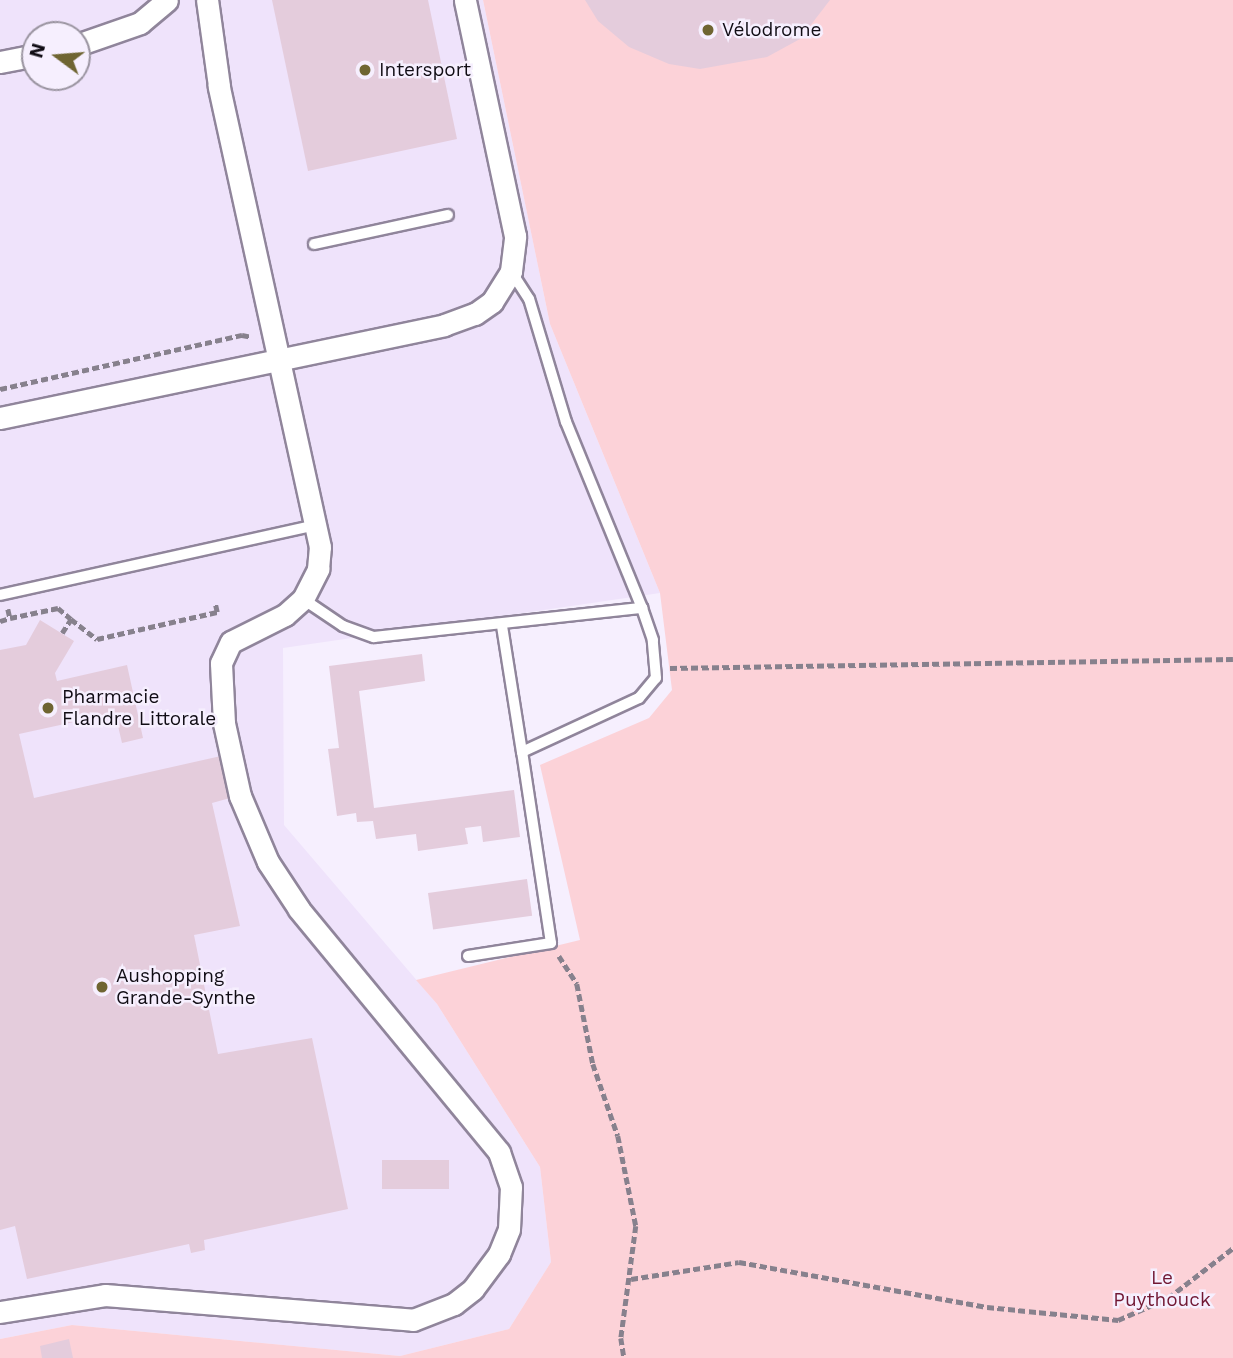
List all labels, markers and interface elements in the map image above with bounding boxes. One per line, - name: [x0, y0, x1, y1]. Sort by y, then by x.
- place label: Vélodrome: [722, 19, 821, 41]
- north arrow: [21, 21, 91, 91]
- marker: Vélodrome: [700, 22, 716, 38]
- text: N: [24, 41, 50, 61]
- place label: Intersport: [379, 59, 471, 81]
- marker: Intersport: [357, 62, 373, 78]
- place label: Pharmacie Flandre Littorale: [62, 686, 216, 730]
- marker: Pharmacie Flandre Littorale: [40, 700, 56, 716]
- place label: Aushopping Grande-Synthe: [116, 965, 256, 1009]
- marker: Aushopping Grande-Synthe: [94, 979, 110, 995]
- park label: Le Puythouck: [1113, 1267, 1211, 1311]

